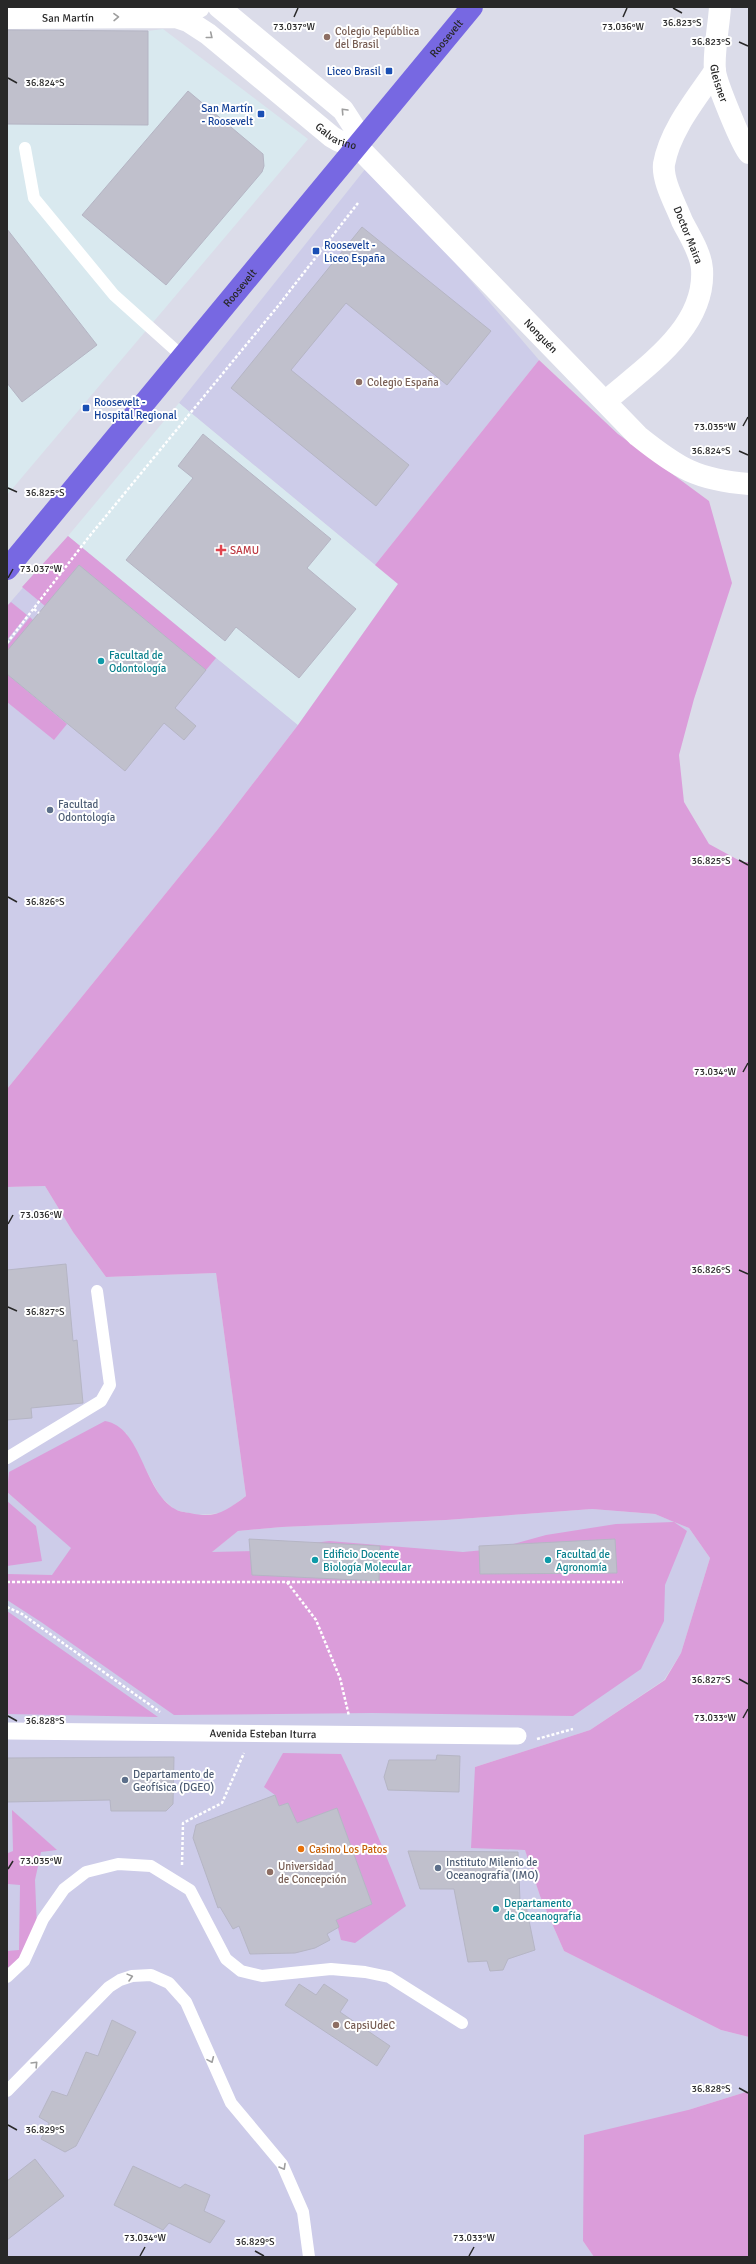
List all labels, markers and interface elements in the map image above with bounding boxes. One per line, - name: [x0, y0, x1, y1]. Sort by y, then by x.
- street label: San Martín: [42, 11, 94, 24]
- one-way arrow: [113, 13, 119, 21]
- street label: Roosevelt: [427, 16, 466, 60]
- text: 36.823°S: [663, 17, 702, 29]
- text: 73.037°W: [273, 21, 315, 33]
- text: 73.036°W: [602, 21, 644, 33]
- place label: Colegio República del Brasil: [335, 25, 420, 51]
- one-way arrow: [206, 32, 213, 39]
- marker: Colegio República del Brasil: [322, 32, 332, 42]
- text: 36.823°S: [692, 36, 731, 48]
- street label: Gleisner: [708, 64, 731, 104]
- place label: Liceo Brasil: [327, 65, 381, 78]
- marker: Liceo Brasil: [384, 66, 394, 76]
- text: 36.824°S: [26, 77, 65, 89]
- place label: San Martín - Roosevelt: [201, 102, 253, 128]
- one-way arrow: [341, 108, 349, 116]
- marker: San Martín - Roosevelt: [256, 109, 266, 119]
- street label: Galvarino: [313, 120, 358, 152]
- street label: Doctor Maira: [671, 204, 706, 266]
- place label: Roosevelt - Liceo España: [324, 239, 386, 265]
- marker: Roosevelt - Liceo España: [311, 246, 321, 256]
- street label: Roosevelt: [220, 266, 259, 309]
- street label: Nonguén: [521, 316, 560, 356]
- place label: Colegio España: [367, 376, 439, 389]
- marker: Colegio España: [354, 377, 364, 387]
- place label: Roosevelt - Hospital Regional: [94, 396, 177, 422]
- marker: Roosevelt - Hospital Regional: [81, 403, 91, 413]
- text: 73.035°W: [694, 421, 736, 433]
- text: 36.824°S: [692, 445, 731, 457]
- text: 36.825°S: [26, 487, 65, 499]
- marker: SAMU: [215, 544, 227, 556]
- place label: SAMU: [230, 544, 259, 557]
- text: 73.037°W: [20, 563, 62, 575]
- place label: Facultad de Odontología: [109, 649, 167, 675]
- marker: Facultad de Odontología: [96, 656, 106, 666]
- place label: Facultad Odontología: [58, 798, 116, 824]
- marker: Facultad Odontología: [45, 805, 55, 815]
- text: 36.825°S: [692, 855, 731, 867]
- text: 36.826°S: [26, 896, 65, 908]
- text: 73.034°W: [694, 1066, 736, 1078]
- text: 73.036°W: [20, 1209, 62, 1221]
- text: 36.826°S: [692, 1264, 731, 1276]
- text: 36.827°S: [26, 1306, 65, 1318]
- place label: Edificio Docente Biología Molecular: [323, 1548, 411, 1574]
- place label: Facultad de Agronomía: [556, 1548, 610, 1574]
- marker: Edificio Docente Biología Molecular: [310, 1555, 320, 1565]
- marker: Facultad de Agronomía: [543, 1555, 553, 1565]
- text: 36.827°S: [692, 1674, 731, 1686]
- text: 73.033°W: [694, 1712, 736, 1724]
- text: 36.828°S: [26, 1715, 65, 1727]
- street label: Avenida Esteban Iturra: [210, 1726, 317, 1741]
- place label: Departamento de Geofísica (DGEO): [133, 1768, 214, 1794]
- marker: Departamento de Geofísica (DGEO): [120, 1775, 130, 1785]
- place label: Casino Los Patos: [309, 1843, 387, 1856]
- marker: Casino Los Patos: [296, 1844, 306, 1854]
- text: 73.035°W: [20, 1855, 62, 1867]
- place label: Instituto Milenio de Oceanografía (IMO): [446, 1856, 538, 1882]
- place label: Universidad de Concepción: [278, 1860, 347, 1886]
- marker: Instituto Milenio de Oceanografía (IMO): [433, 1863, 443, 1873]
- marker: Universidad de Concepción: [265, 1867, 275, 1877]
- place label: Departamento de Oceanografía: [504, 1897, 581, 1923]
- marker: Departamento de Oceanografía: [491, 1904, 501, 1914]
- one-way arrow: [126, 1973, 133, 1982]
- place label: CapsiUdeC: [344, 2019, 395, 2032]
- marker: CapsiUdeC: [331, 2020, 341, 2030]
- one-way arrow: [207, 2056, 215, 2063]
- one-way arrow: [30, 2061, 38, 2069]
- text: 36.828°S: [692, 2083, 731, 2095]
- text: 36.829°S: [26, 2124, 65, 2136]
- one-way arrow: [278, 2163, 285, 2170]
- text: 73.034°W: [124, 2232, 166, 2244]
- text: 73.033°W: [453, 2232, 495, 2244]
- text: 36.829°S: [236, 2236, 275, 2248]

